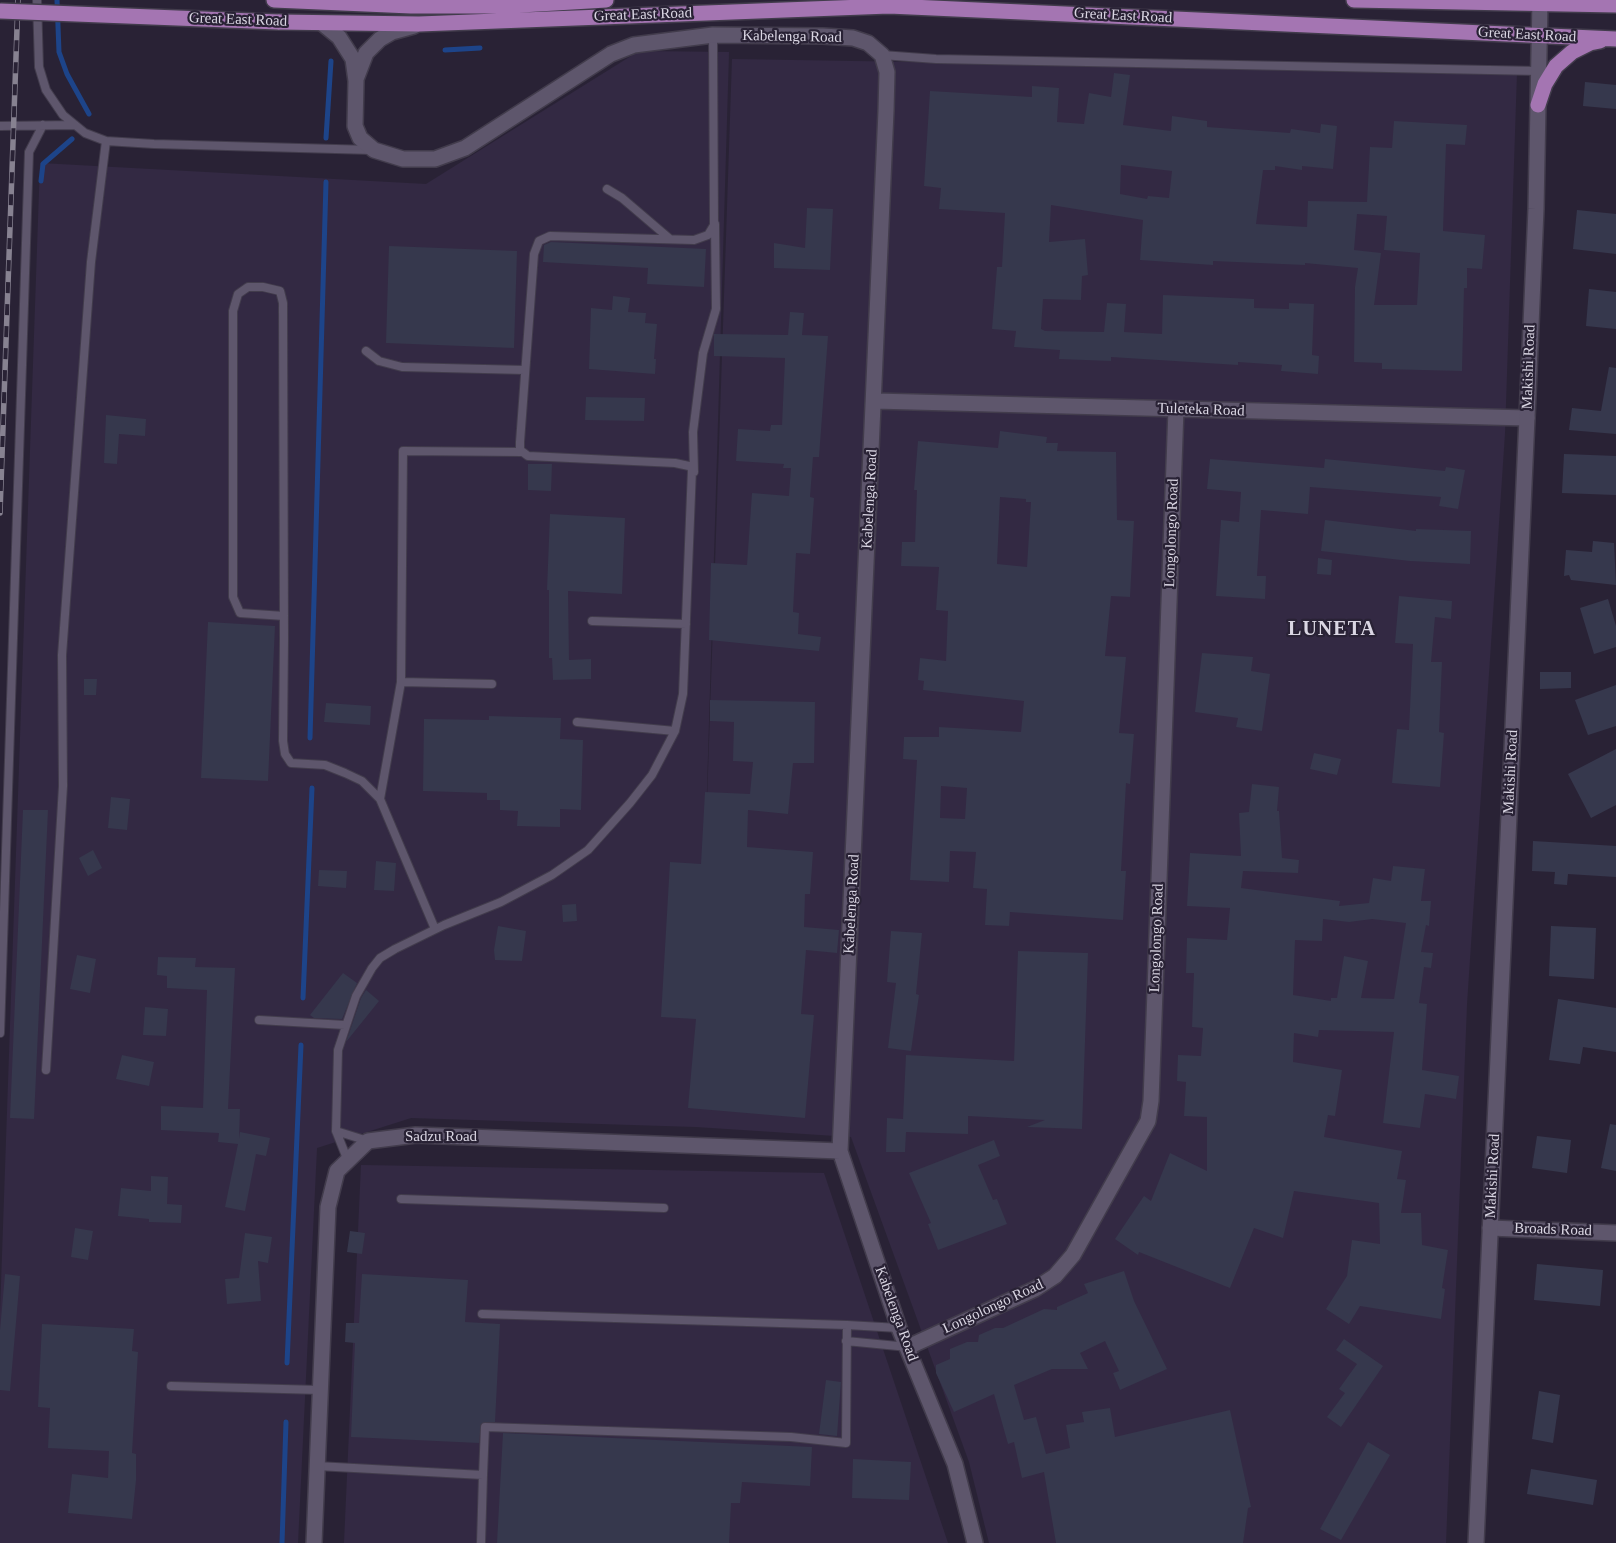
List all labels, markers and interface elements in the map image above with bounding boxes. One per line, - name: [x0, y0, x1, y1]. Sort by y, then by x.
- street label: Great East Road: [594, 4, 692, 26]
- street label: Great East Road: [1073, 4, 1173, 28]
- street label: Great East Road: [189, 9, 287, 31]
- street label: Great East Road: [1477, 23, 1577, 47]
- street label: Kabelenga Road: [742, 27, 842, 47]
- street label: Makishi Road: [1519, 324, 1539, 410]
- street label: Tuleteka Road: [1157, 399, 1245, 421]
- street label: Kabelenga Road: [858, 449, 882, 549]
- street label: Longolongo Road: [1161, 478, 1183, 588]
- district label: LUNETA: [1287, 618, 1377, 642]
- street label: Makishi Road: [1500, 729, 1522, 815]
- street label: Kabelenga Road: [840, 854, 864, 954]
- street label: Longolongo Road: [1146, 883, 1168, 993]
- street label: Sadzu Road: [405, 1128, 477, 1146]
- street label: Makishi Road: [1482, 1133, 1504, 1219]
- street label: Broads Road: [1514, 1220, 1592, 1240]
- street label: Kabelenga Road: [871, 1264, 921, 1364]
- street label: Longolongo Road: [940, 1276, 1046, 1338]

